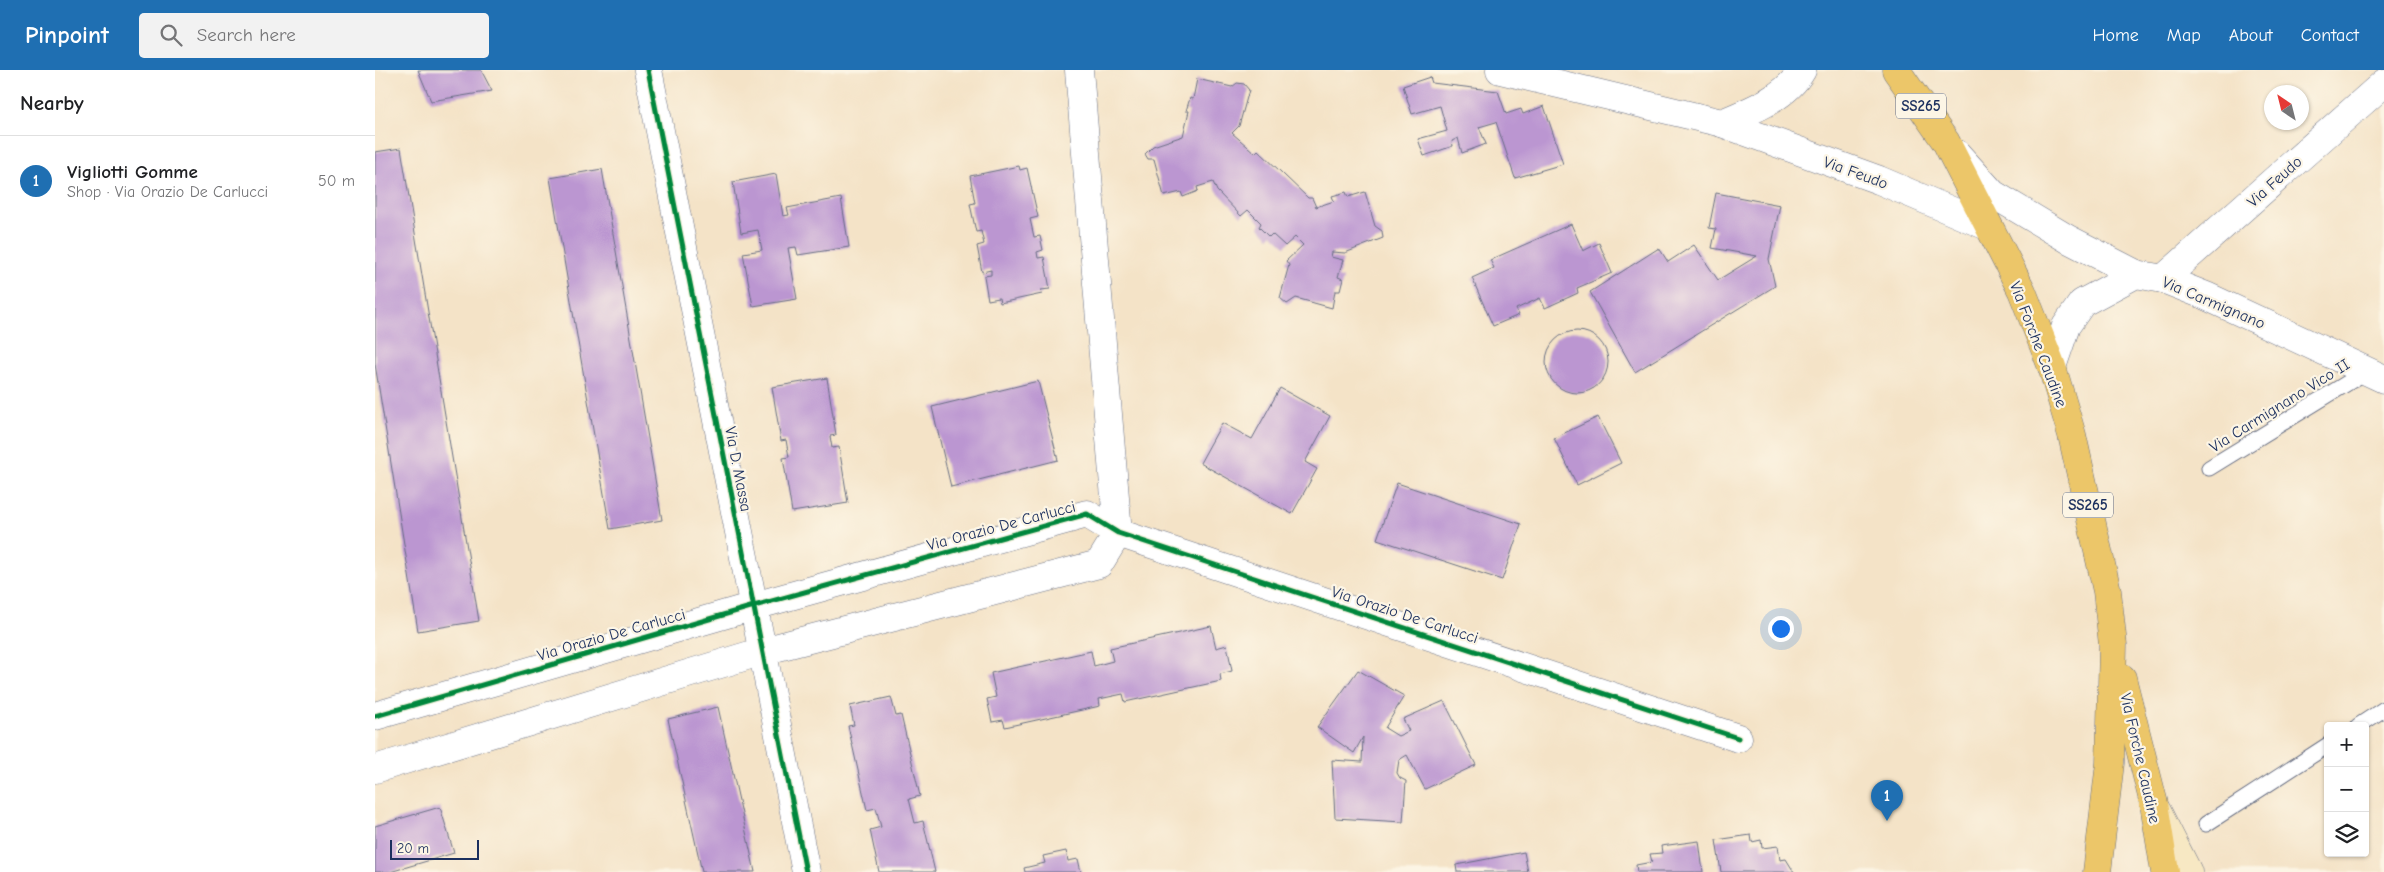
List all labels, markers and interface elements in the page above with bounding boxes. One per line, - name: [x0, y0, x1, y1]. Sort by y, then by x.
- search box: [139, 13, 489, 58]
- text: Pinpoint: [25, 21, 109, 49]
- icon: search: [157, 21, 185, 49]
- text: Search here: [197, 24, 296, 46]
- text: Home: [2092, 25, 2139, 46]
- text: Map: [2167, 25, 2201, 46]
- text: About: [2229, 25, 2273, 46]
- text: Contact: [2301, 25, 2359, 46]
- north arrow: [2264, 85, 2309, 130]
- text: Nearby: [20, 91, 84, 115]
- road number: SS265: [1896, 94, 1946, 118]
- street label: Via Feudo: [1821, 153, 1890, 193]
- street label: Via Feudo: [2244, 153, 2306, 211]
- text: Vigliotti Gomme: [67, 161, 198, 183]
- text: 1: [33, 172, 39, 190]
- text: 50 m: [318, 172, 355, 190]
- text: Shop · Via Orazio De Carlucci: [67, 183, 268, 201]
- street label: Via Carmignano: [2159, 273, 2268, 333]
- street label: Via Forche Caudine: [2006, 279, 2070, 410]
- street label: Via Carmignano Vico II: [2206, 355, 2353, 456]
- street label: Via D. Massa: [721, 425, 755, 513]
- road number: SS265: [2063, 492, 2113, 518]
- street label: Via Orazio De Carlucci: [925, 497, 1078, 555]
- street label: Via Orazio De Carlucci: [1329, 583, 1480, 647]
- street label: Via Orazio De Carlucci: [535, 605, 687, 665]
- your location: [1768, 616, 1794, 642]
- street label: Via Forche Caudine: [2116, 691, 2164, 825]
- map controls: [2324, 722, 2369, 857]
- button: +: [2324, 722, 2369, 767]
- button: −: [2324, 767, 2369, 812]
- pin: 1: [1871, 780, 1903, 821]
- button: layers: [2324, 812, 2369, 857]
- scale bar: [390, 837, 479, 860]
- text: 20 m: [397, 840, 429, 857]

